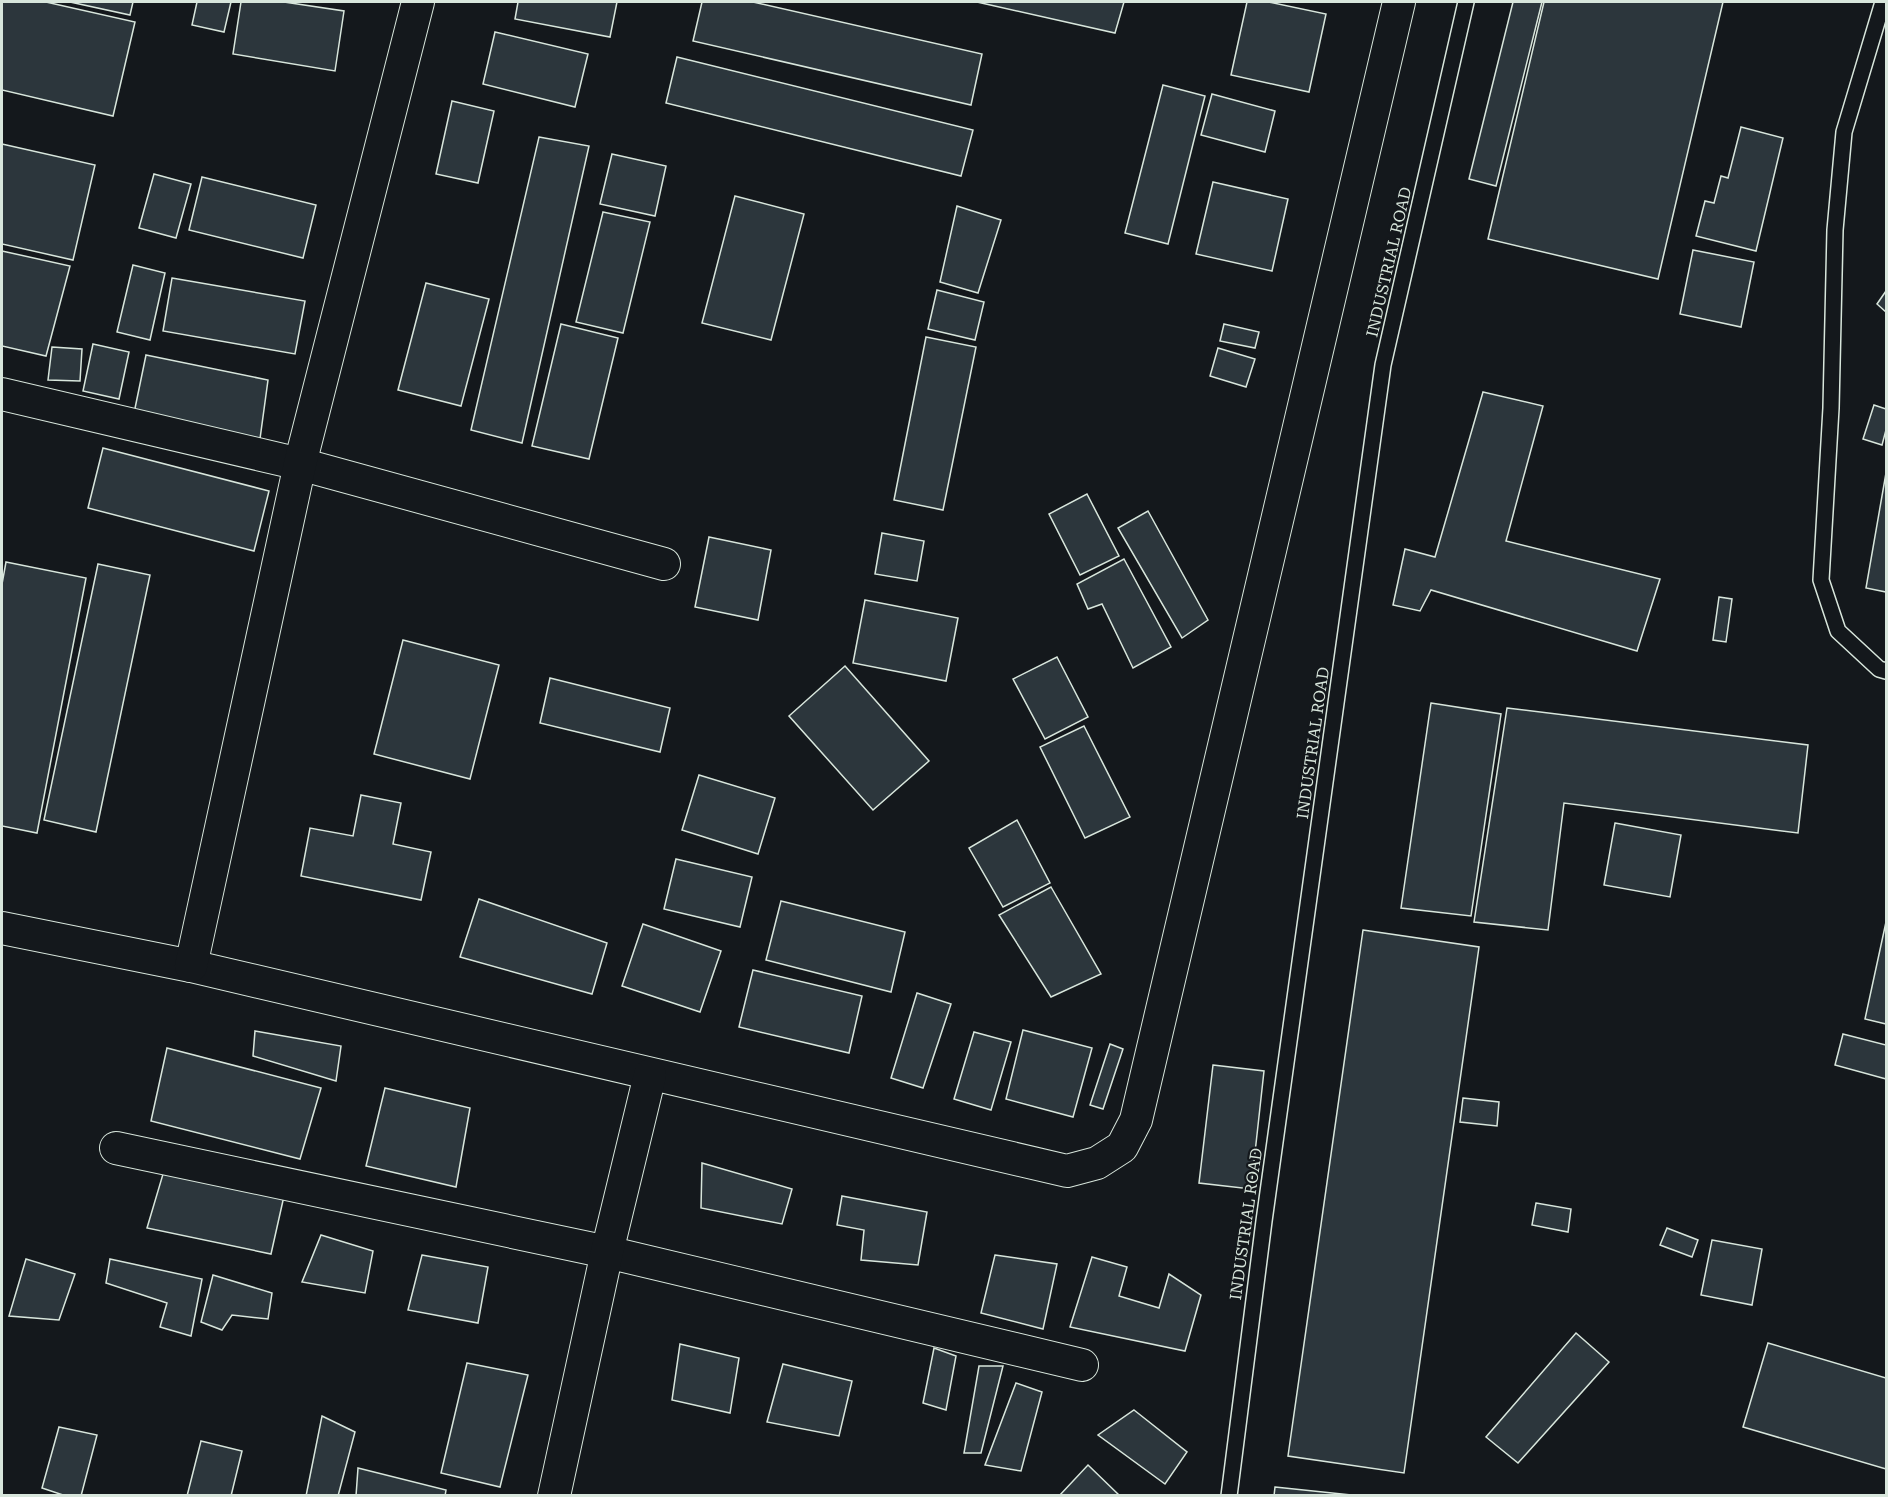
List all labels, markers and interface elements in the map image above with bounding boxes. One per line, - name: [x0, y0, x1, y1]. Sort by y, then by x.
- street label: INDUSTRIAL ROAD: [1362, 185, 1416, 339]
- street label: INDUSTRIAL ROAD: [1293, 666, 1333, 820]
- street label: INDUSTRIAL ROAD: [1226, 1147, 1266, 1301]

